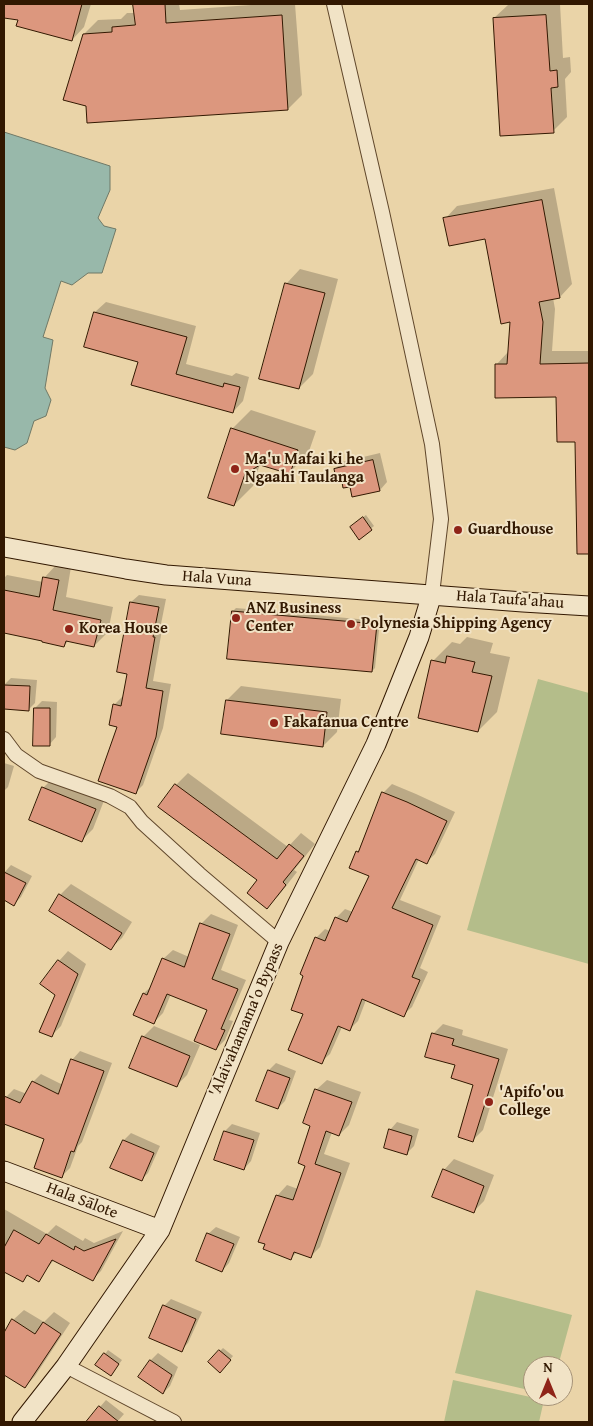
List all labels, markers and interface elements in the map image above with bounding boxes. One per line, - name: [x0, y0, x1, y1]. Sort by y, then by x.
- place label: Ma'u Mafai ki he Ngaahi Taulanga: [245, 450, 364, 488]
- marker: Ma'u Mafai ki he Ngaahi Taulanga: [229, 463, 241, 475]
- place label: Guardhouse: [468, 520, 553, 540]
- marker: Guardhouse: [452, 524, 464, 536]
- street label: Hala Vuna: [182, 567, 252, 591]
- street label: Hala Taufa'ahau: [456, 587, 564, 613]
- place label: ANZ Business Center: [246, 599, 341, 637]
- marker: ANZ Business Center: [230, 612, 242, 624]
- place label: Polynesia Shipping Agency: [361, 614, 552, 634]
- marker: Polynesia Shipping Agency: [345, 618, 357, 630]
- place label: Korea House: [79, 619, 168, 639]
- marker: Korea House: [63, 623, 75, 635]
- place label: Fakafanua Centre: [284, 713, 409, 733]
- marker: Fakafanua Centre: [268, 717, 280, 729]
- street label: 'Alaivahamama'o Bypass: [206, 940, 288, 1100]
- place label: 'Apifo'ou College: [499, 1083, 564, 1121]
- marker: 'Apifo'ou College: [483, 1096, 495, 1108]
- street label: Hala Sālote: [44, 1179, 120, 1223]
- north arrow: [523, 1356, 573, 1406]
- text: N: [543, 1357, 553, 1377]

